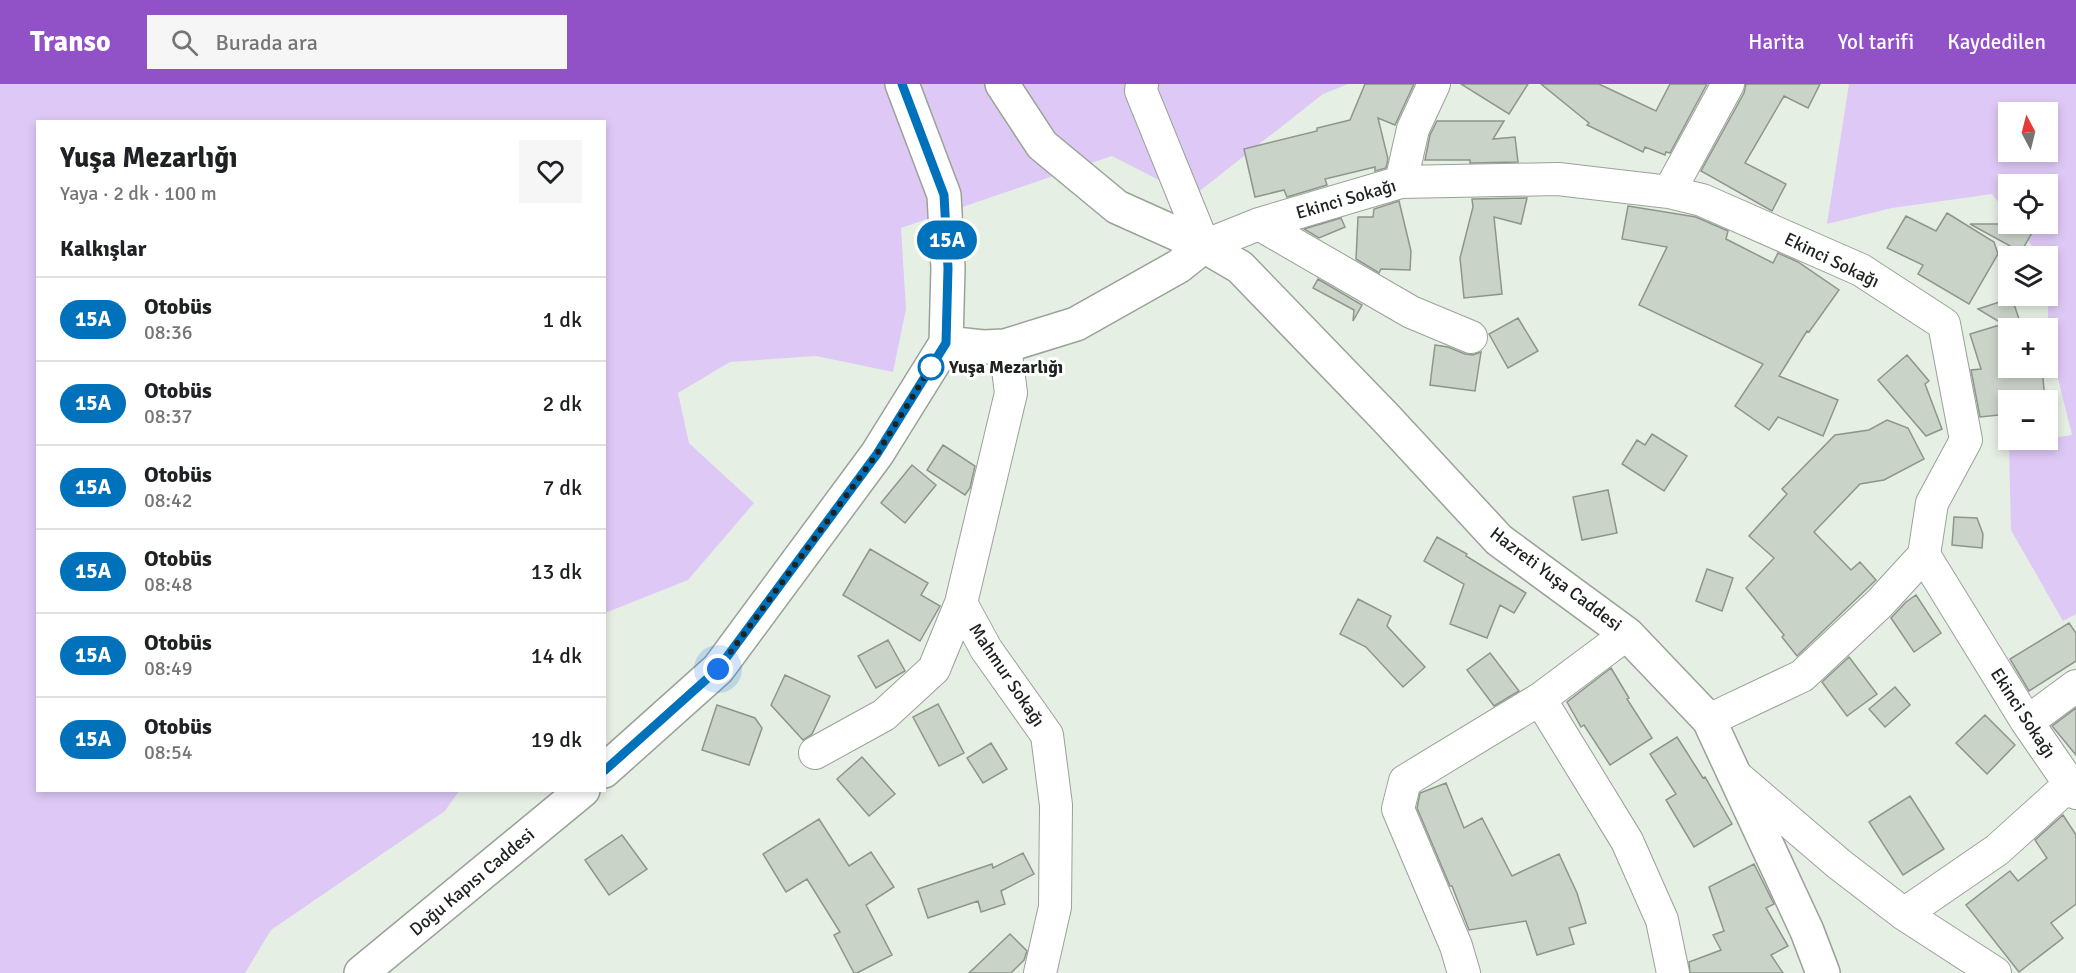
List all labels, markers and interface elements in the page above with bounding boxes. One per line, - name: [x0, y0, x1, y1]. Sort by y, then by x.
- search box: [147, 15, 567, 69]
- text: Transo: [30, 25, 111, 59]
- icon: search: [168, 26, 201, 59]
- text: Burada ara: [216, 29, 318, 56]
- text: Harita: [1748, 29, 1805, 55]
- text: Yol tarifi: [1838, 29, 1914, 55]
- text: Kaydedilen: [1947, 29, 2046, 55]
- north arrow: [1998, 102, 2058, 162]
- map controls: [1998, 102, 2058, 450]
- button: heart: [519, 140, 582, 203]
- text: Yuşa Mezarlığı: [60, 141, 238, 175]
- street label: Ekinci Sokağı: [1293, 174, 1399, 224]
- button: locate: [1998, 174, 2058, 234]
- text: Yaya · 2 dk · 100 m: [60, 181, 217, 206]
- line badge: 15A: [912, 220, 982, 260]
- text: 15A: [929, 227, 965, 253]
- street label: Ekinci Sokağı: [1781, 228, 1883, 292]
- text: Kalkışlar: [60, 235, 147, 262]
- button: layers: [1998, 246, 2058, 306]
- text: Otobüs: [144, 293, 212, 320]
- text: 15A: [75, 306, 111, 332]
- text: 1 dk: [543, 306, 582, 333]
- button: +: [1998, 318, 2058, 378]
- text: 08:36: [144, 320, 193, 345]
- marker: Yuşa Mezarlığı: [918, 354, 944, 380]
- place label: Yuşa Mezarlığı: [948, 356, 1063, 378]
- text: Otobüs: [144, 377, 212, 404]
- text: 15A: [75, 390, 111, 416]
- text: 2 dk: [543, 390, 582, 417]
- button: −: [1998, 390, 2058, 450]
- text: 08:37: [144, 404, 193, 429]
- text: Otobüs: [144, 461, 212, 488]
- text: 15A: [75, 474, 111, 500]
- text: 7 dk: [543, 474, 582, 501]
- text: 08:42: [144, 488, 193, 513]
- street label: Hazreti Yuşa Caddesi: [1486, 522, 1626, 636]
- text: Otobüs: [144, 545, 212, 572]
- text: 15A: [75, 558, 111, 584]
- text: 13 dk: [531, 558, 582, 585]
- text: 08:48: [144, 572, 193, 597]
- street label: Mahmur Sokağı: [964, 619, 1050, 731]
- text: Otobüs: [144, 629, 212, 656]
- text: 15A: [75, 642, 111, 668]
- text: 14 dk: [531, 642, 582, 669]
- your location: [703, 654, 733, 684]
- text: 08:49: [144, 656, 193, 681]
- street label: Ekinci Sokağı: [1986, 664, 2060, 762]
- text: Otobüs: [144, 713, 212, 740]
- text: 15A: [75, 726, 111, 752]
- text: 19 dk: [531, 726, 582, 753]
- text: 08:54: [144, 740, 193, 765]
- street label: Doğu Kapısı Caddesi: [405, 823, 539, 941]

